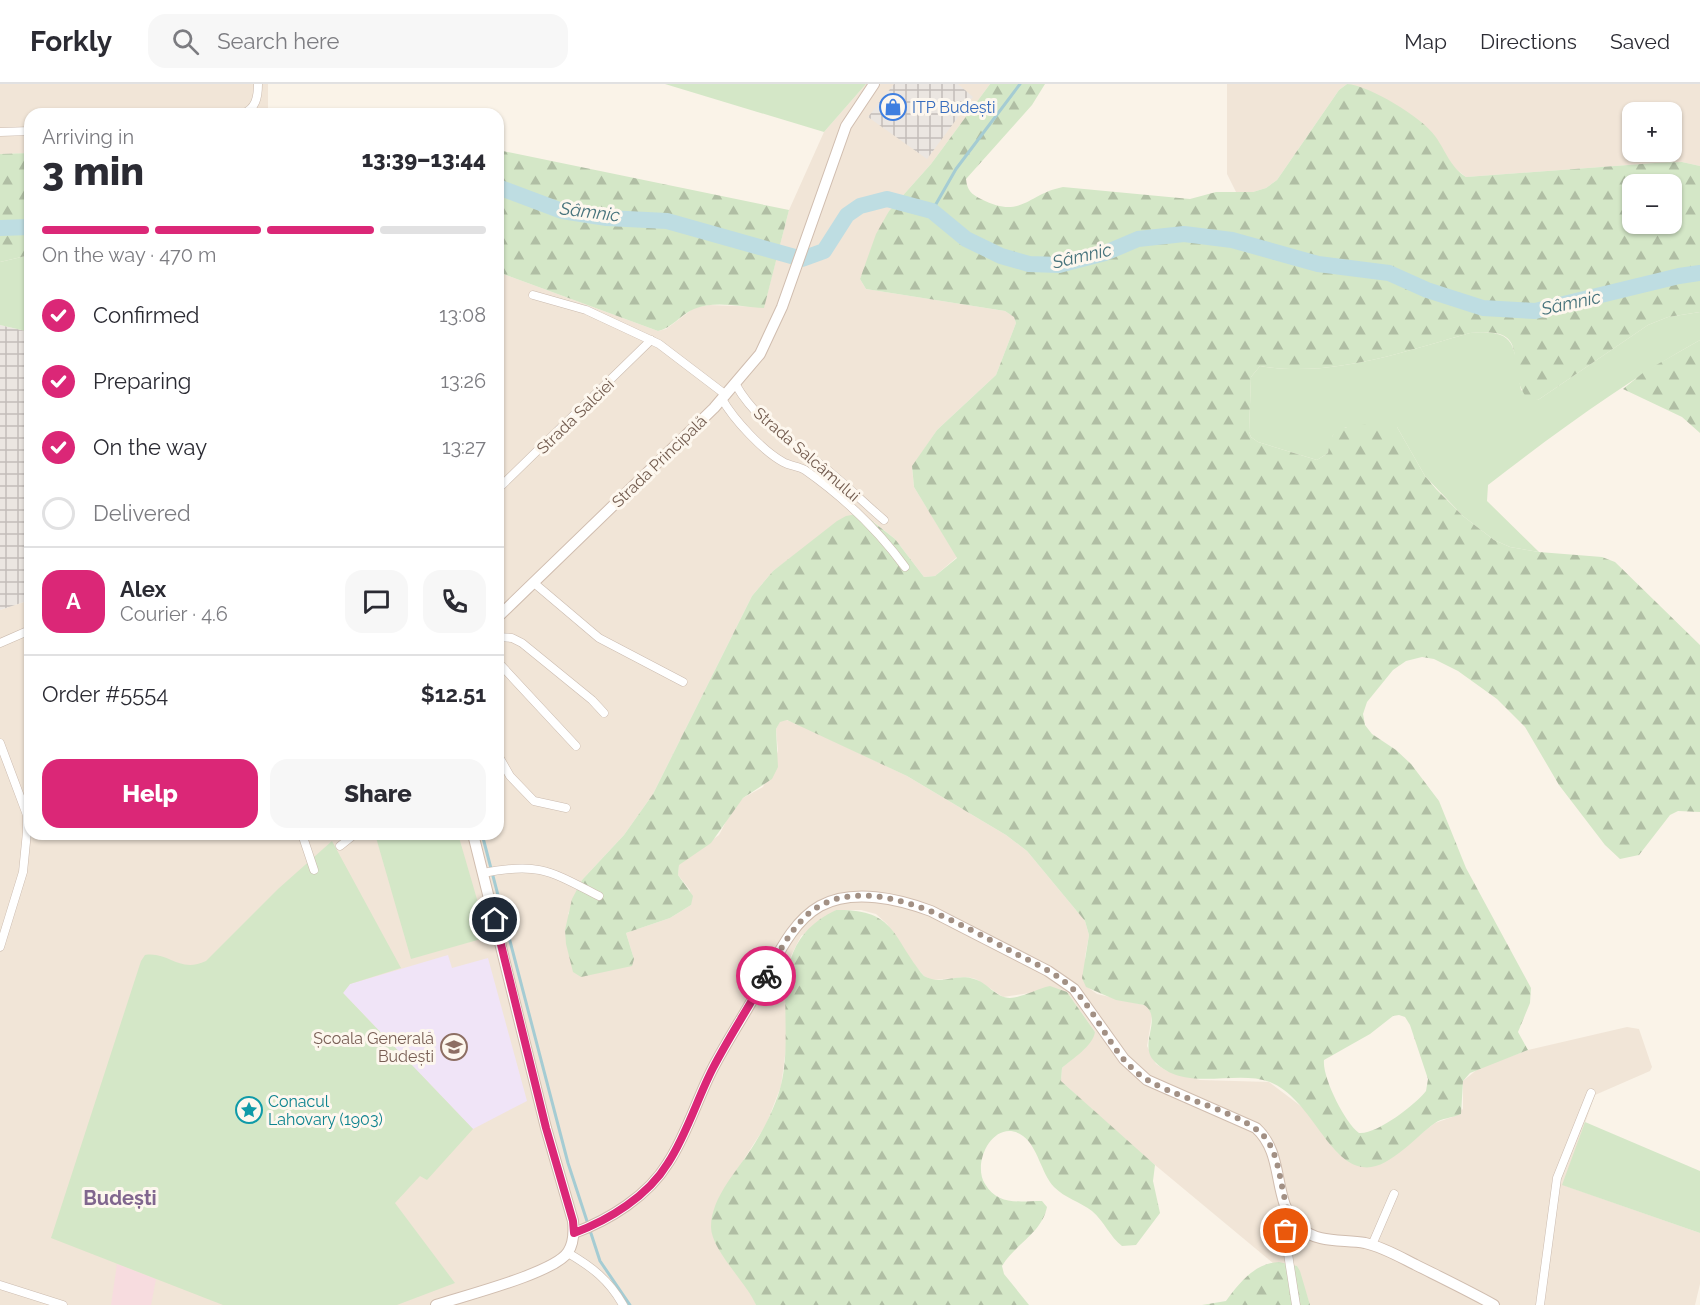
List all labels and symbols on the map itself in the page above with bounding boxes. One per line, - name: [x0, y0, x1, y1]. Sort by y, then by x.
- shop icon: ITP Budești: [878, 92, 908, 122]
- place label: ITP Budești: [912, 98, 995, 117]
- water label: Sâmnic: [558, 197, 622, 226]
- water label: Sâmnic: [1049, 238, 1114, 273]
- water label: Sâmnic: [1538, 286, 1603, 319]
- street label: Strada Salciei: [533, 375, 618, 458]
- street label: Strada Salcâmului: [750, 403, 863, 505]
- street label: Strada Principală: [608, 411, 711, 511]
- pin: [469, 894, 520, 945]
- courier: [736, 946, 796, 1006]
- place label: Școala Generală Budești: [313, 1029, 434, 1066]
- school or university icon: Școala Generală Budești: [439, 1032, 469, 1062]
- place label: Conacul Lahovary (1903): [268, 1092, 383, 1129]
- place icon: Conacul Lahovary (1903): [234, 1095, 264, 1125]
- district label: Budești: [83, 1186, 157, 1210]
- pin: [1260, 1205, 1311, 1256]

